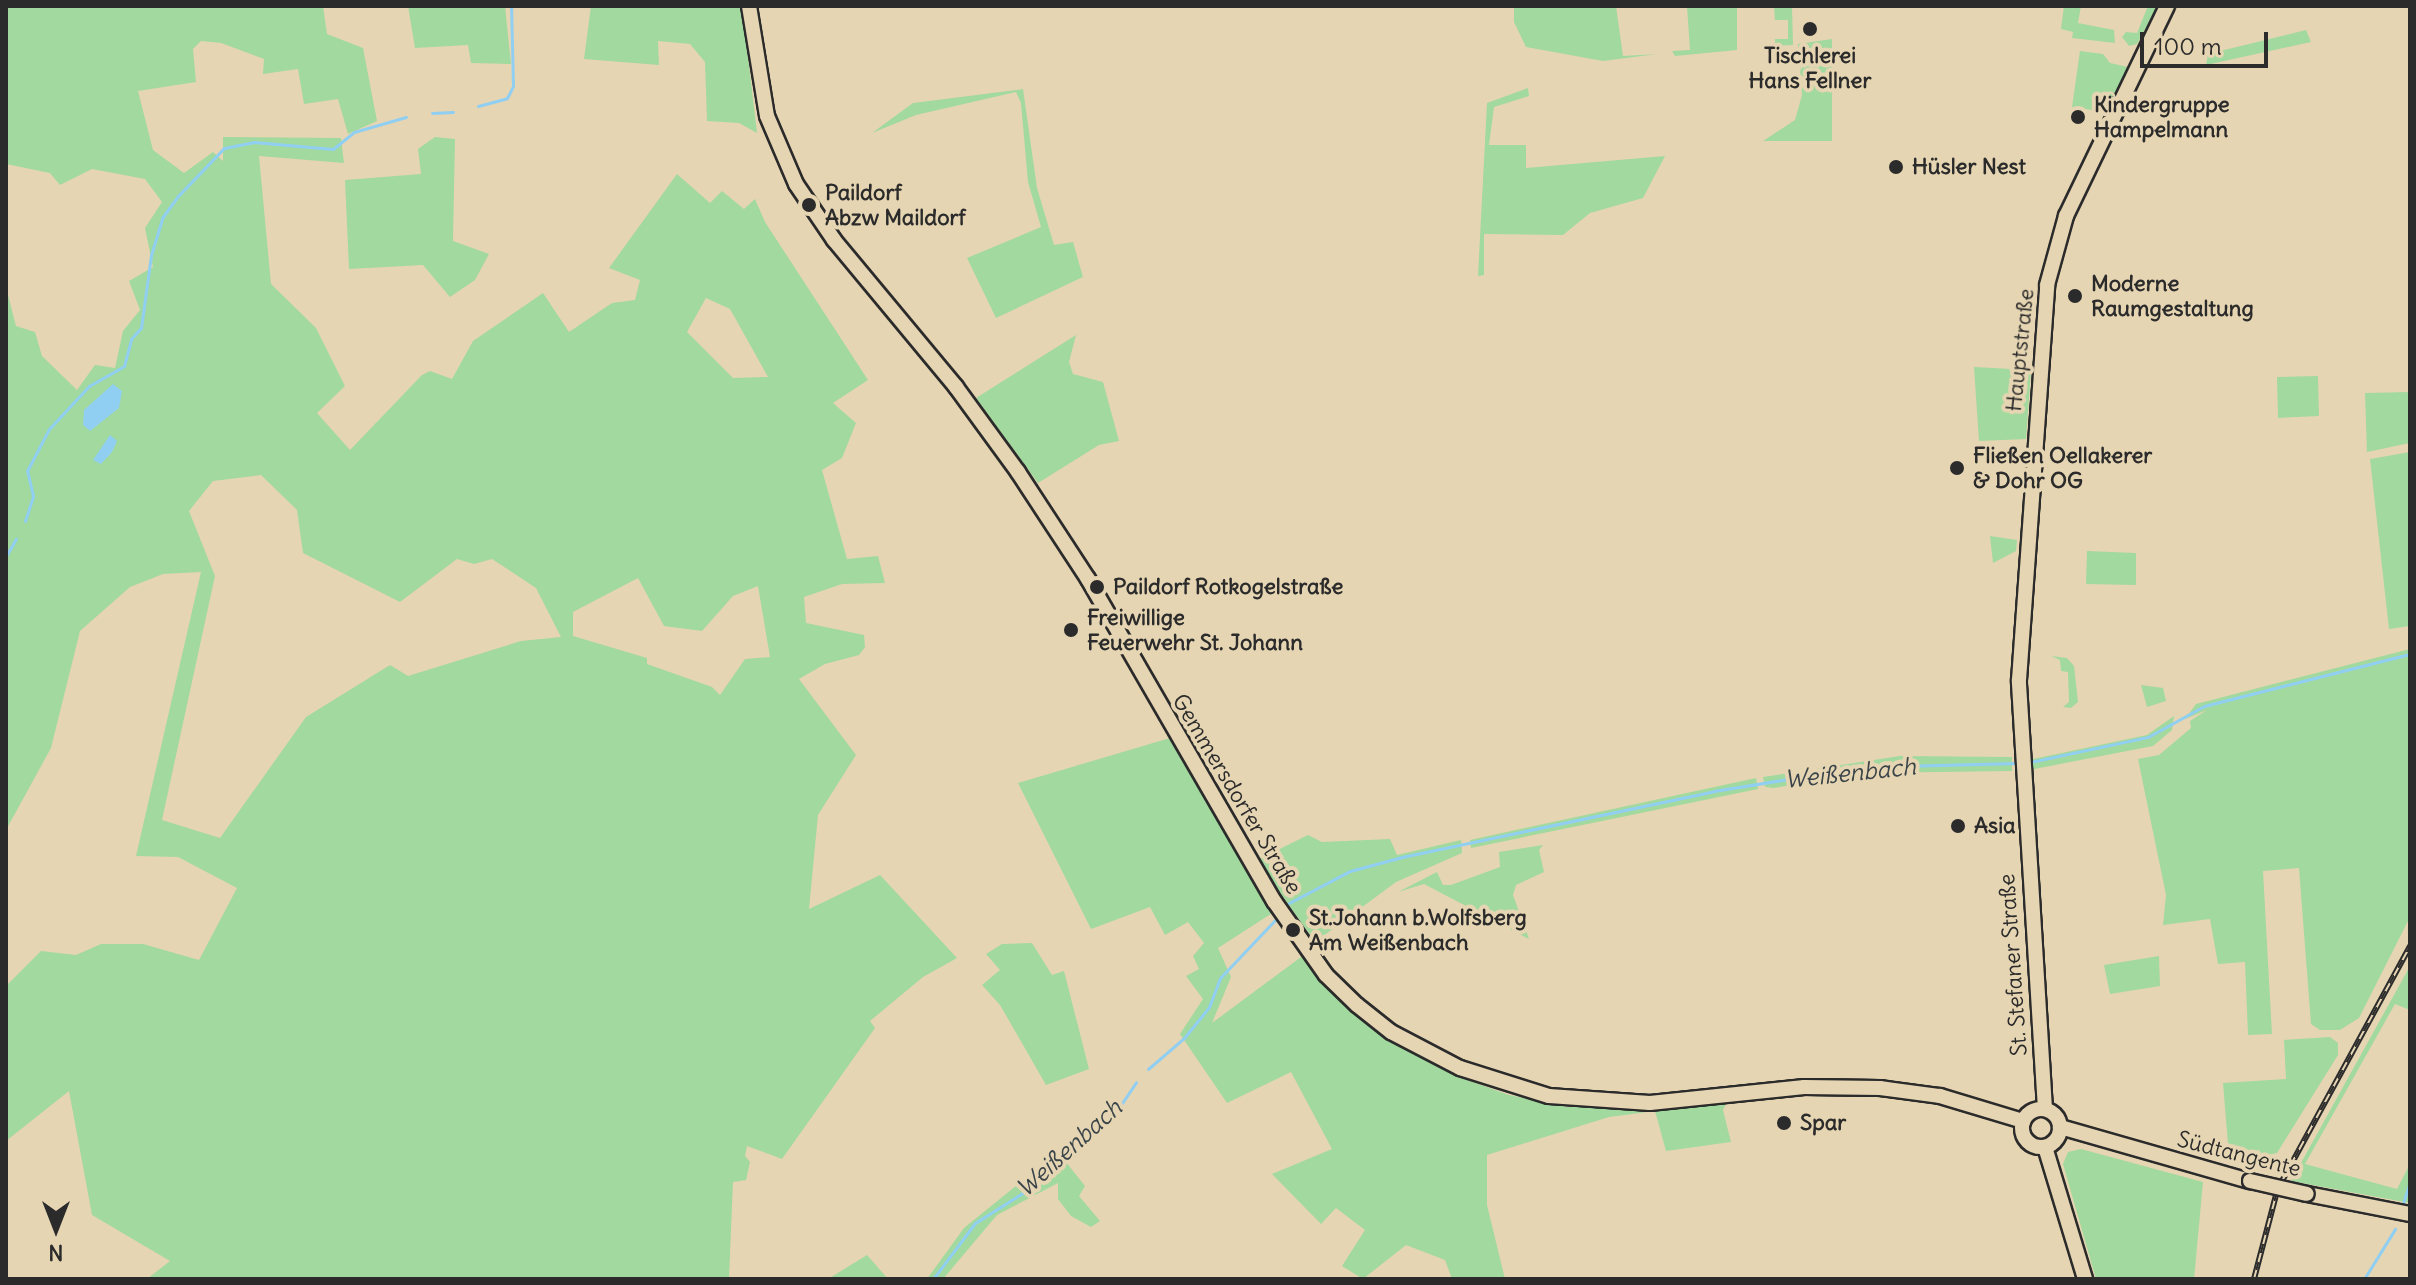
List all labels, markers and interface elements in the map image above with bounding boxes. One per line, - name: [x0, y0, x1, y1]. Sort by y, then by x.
- scale bar: [2144, 16, 2272, 66]
- marker: Tischlerei Hans Fellner: [1801, 20, 1819, 38]
- text: 100 m: [2154, 31, 2222, 61]
- place label: Tischlerei Hans Fellner: [1749, 42, 1871, 94]
- place label: Kindergruppe Hampelmann: [2094, 91, 2230, 142]
- marker: Kindergruppe Hampelmann: [2069, 108, 2087, 126]
- place label: Hüsler Nest: [1912, 154, 2026, 180]
- marker: Hüsler Nest: [1887, 158, 1905, 176]
- place label: Paildorf Abzw Maildorf: [825, 179, 966, 230]
- marker: Paildorf Abzw Maildorf: [800, 196, 818, 214]
- place label: Moderne Raumgestaltung: [2091, 270, 2254, 322]
- street label: Hauptstraße: [2000, 287, 2040, 413]
- marker: Moderne Raumgestaltung: [2066, 287, 2084, 305]
- place label: Fließen Oellakerer & Dohr OG: [1973, 442, 2152, 494]
- marker: Fließen Oellakerer & Dohr OG: [1948, 459, 1966, 477]
- place label: Paildorf Rotkogelstraße: [1113, 574, 1343, 600]
- marker: Paildorf Rotkogelstraße: [1088, 578, 1106, 596]
- place label: Freiwillige Feuerwehr St. Johann: [1087, 604, 1303, 656]
- marker: Freiwillige Feuerwehr St. Johann: [1062, 621, 1080, 639]
- street label: Gemmersdorfer Straße: [1167, 689, 1307, 899]
- water label: Weißenbach: [1783, 752, 1917, 794]
- place label: Asia: [1974, 813, 2016, 839]
- marker: Asia: [1949, 817, 1967, 835]
- street label: St. Stefaner Straße: [1993, 873, 2033, 1057]
- place label: St.Johann b.Wolfsberg Am Weißenbach: [1309, 904, 1527, 956]
- marker: St.Johann b.Wolfsberg Am Weißenbach: [1284, 921, 1302, 939]
- water label: Weißenbach: [1010, 1093, 1128, 1203]
- place label: Spar: [1800, 1110, 1846, 1136]
- marker: Spar: [1775, 1114, 1793, 1132]
- street label: Südtangente: [2175, 1126, 2303, 1182]
- north arrow: [16, 1189, 96, 1269]
- text: N: [48, 1239, 64, 1267]

